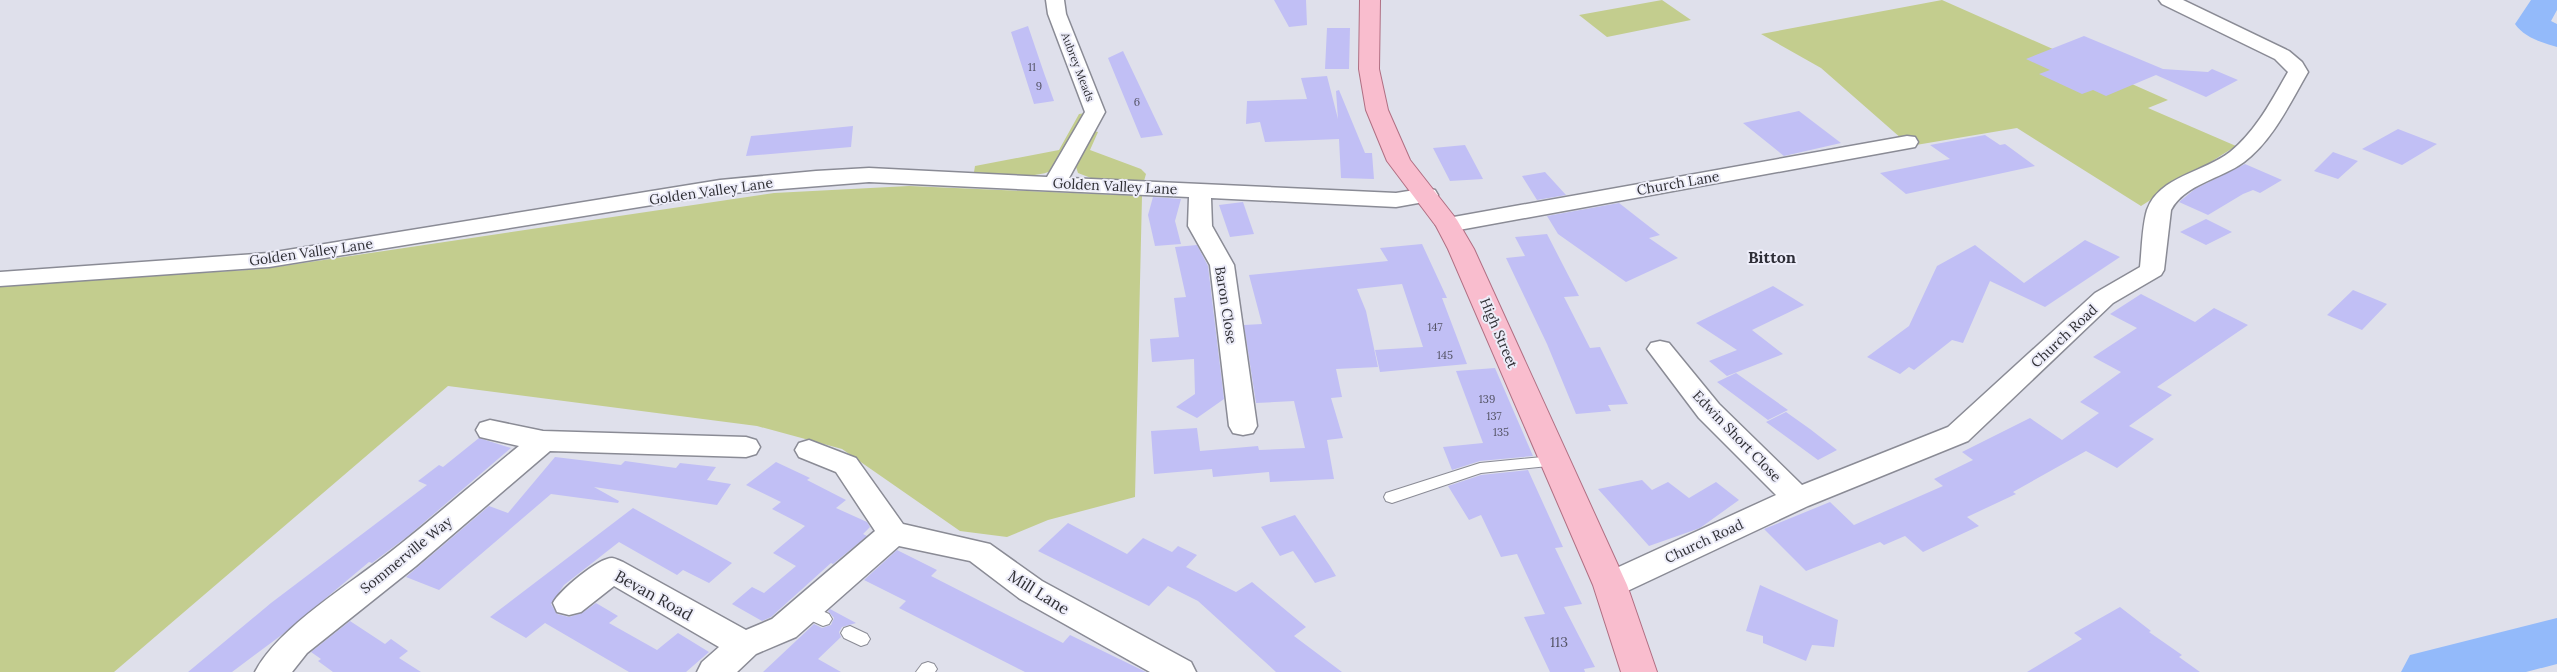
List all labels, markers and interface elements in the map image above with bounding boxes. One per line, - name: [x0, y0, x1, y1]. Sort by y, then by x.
- street label: Aubrey Meads: [1058, 30, 1098, 103]
- house number: 11: [1028, 60, 1036, 74]
- house number: 9: [1036, 79, 1042, 93]
- house number: 6: [1134, 95, 1140, 109]
- street label: Church Lane: [1635, 167, 1721, 199]
- street label: Golden Valley Lane: [648, 173, 774, 209]
- street label: Golden Valley Lane: [1052, 174, 1178, 198]
- street label: Golden Valley Lane: [248, 234, 374, 270]
- district label: Bitton: [1748, 247, 1796, 267]
- street label: Baron Close: [1211, 265, 1241, 345]
- street label: High Street: [1476, 295, 1522, 371]
- street label: Church Road: [2027, 301, 2101, 371]
- house number: 147: [1427, 320, 1443, 334]
- house number: 145: [1437, 348, 1453, 362]
- street label: Edwin Short Close: [1689, 387, 1785, 486]
- house number: 139: [1479, 392, 1495, 406]
- house number: 137: [1487, 409, 1501, 423]
- house number: 135: [1493, 425, 1509, 439]
- street label: Sommerville Way: [357, 512, 456, 597]
- street label: Church Road: [1662, 515, 1746, 567]
- street label: Bevan Road: [612, 565, 697, 625]
- street label: Mill Lane: [1005, 565, 1074, 619]
- house number: 113: [1550, 633, 1568, 651]

